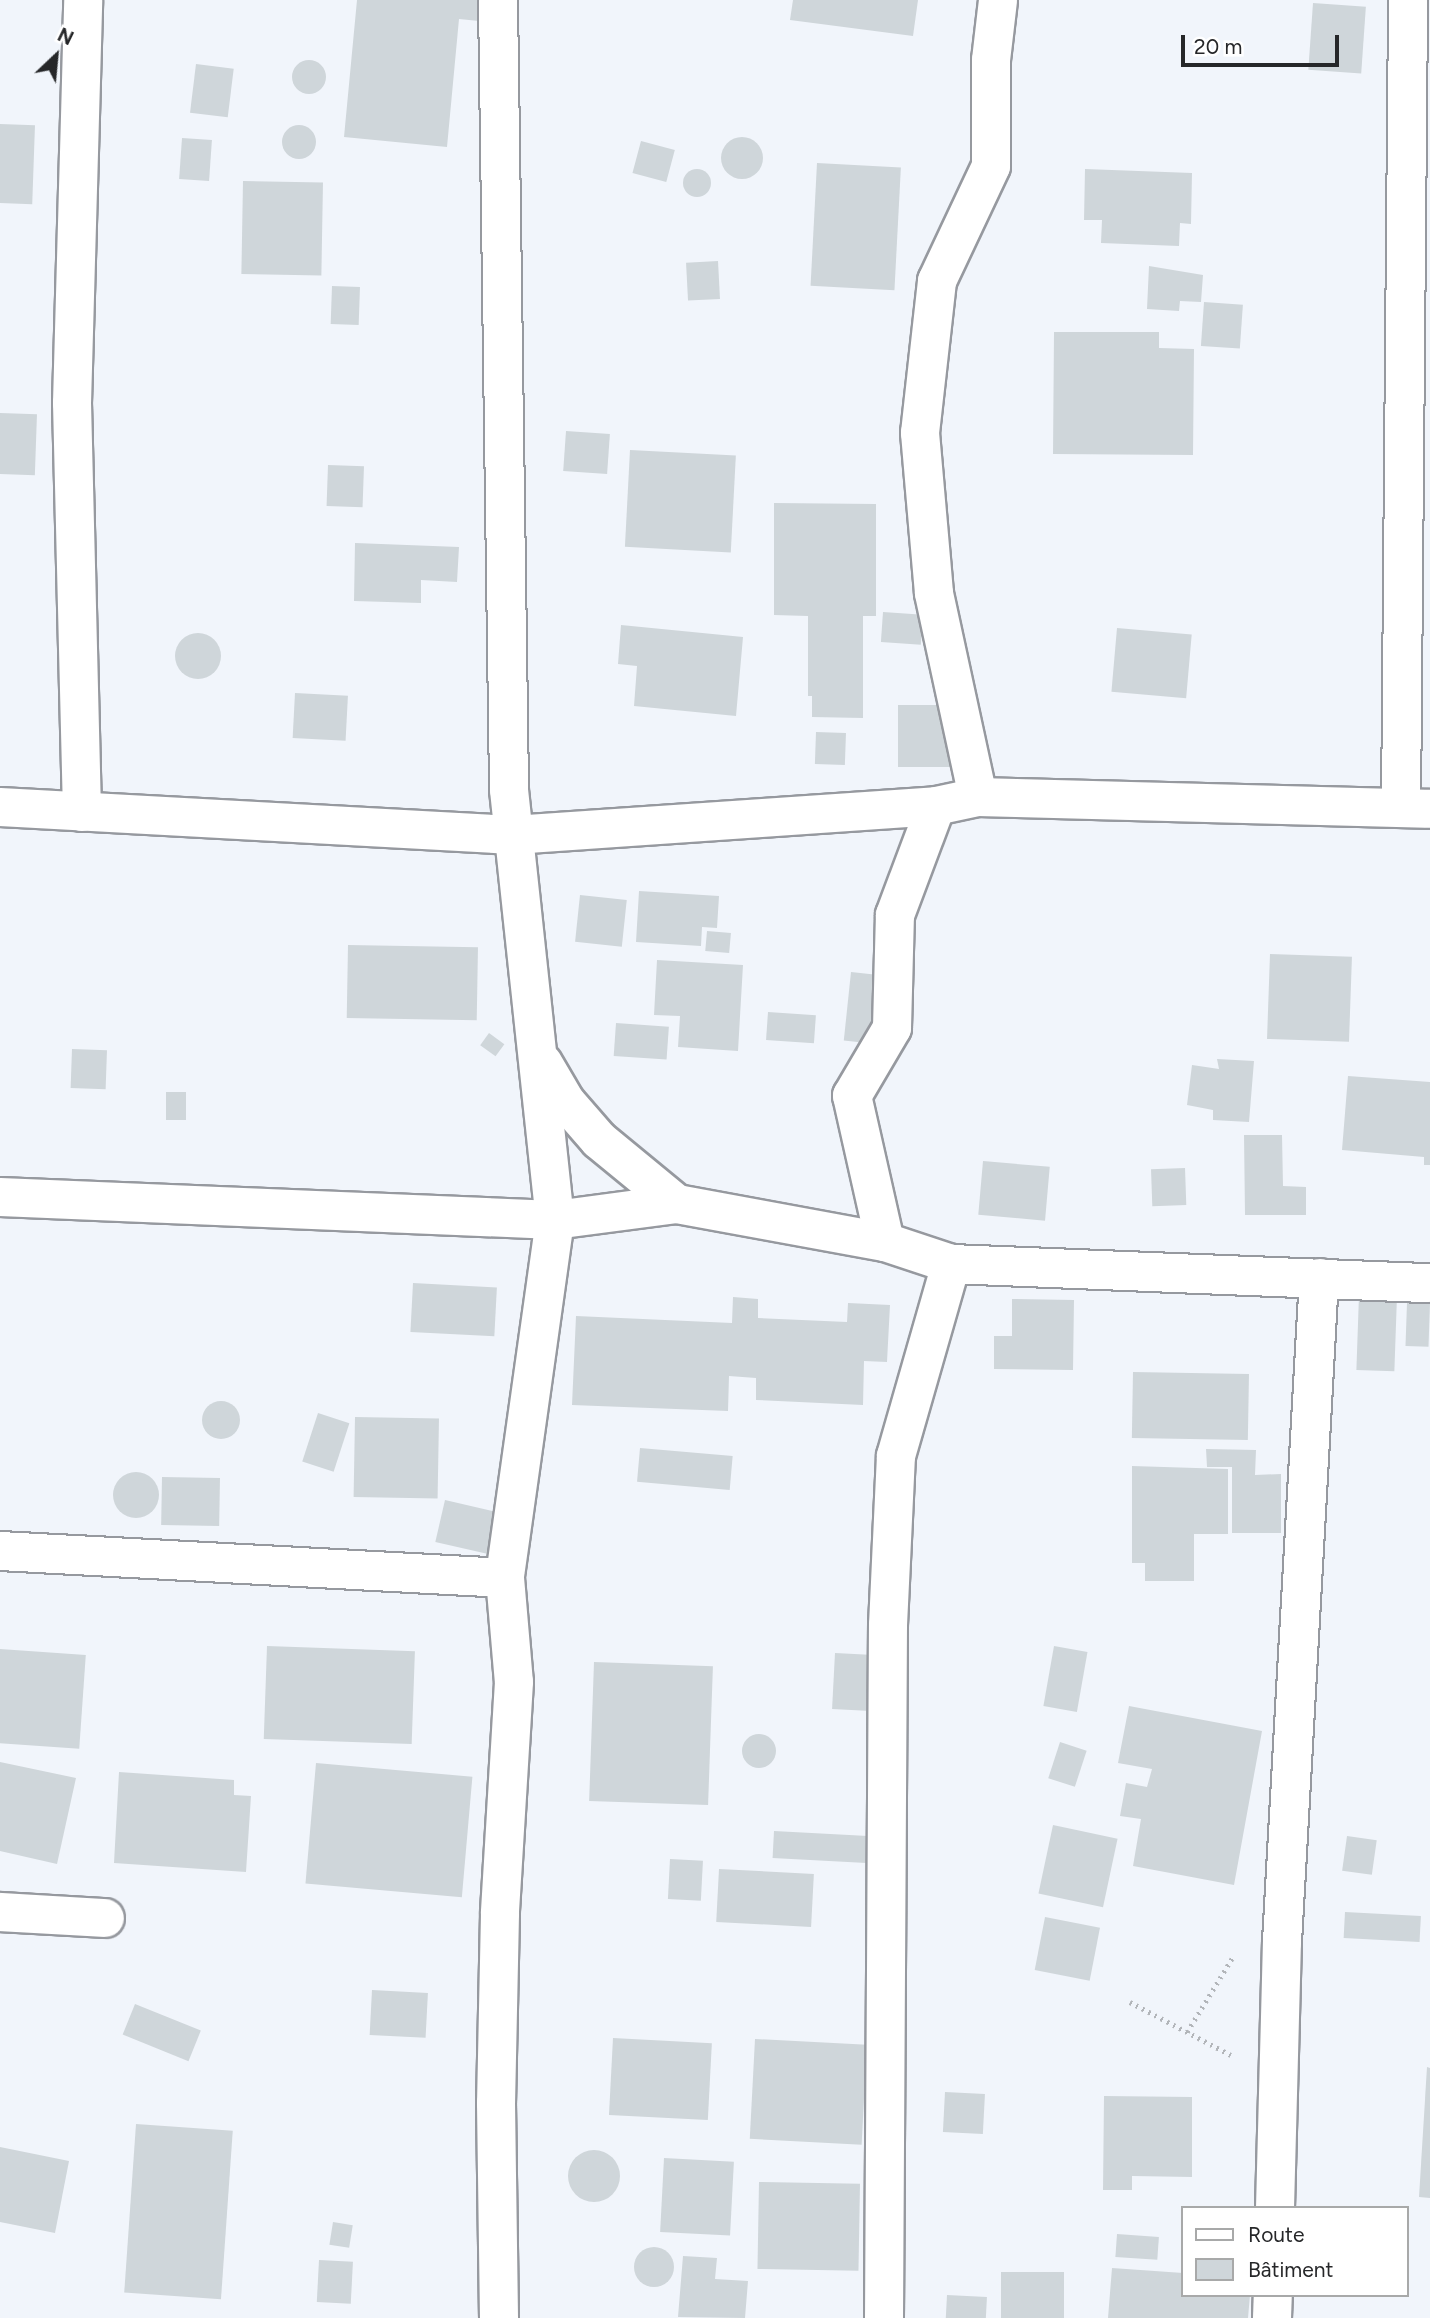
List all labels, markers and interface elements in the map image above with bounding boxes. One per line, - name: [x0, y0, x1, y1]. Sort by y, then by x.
- north arrow: [21, 21, 91, 91]
- scale bar: [1185, 21, 1342, 65]
- text: N: [54, 23, 77, 50]
- text: 20 m: [1194, 34, 1242, 59]
- legend: [1182, 2206, 1409, 2297]
- text: Route: [1248, 2222, 1304, 2247]
- text: Bâtiment: [1248, 2257, 1333, 2282]

